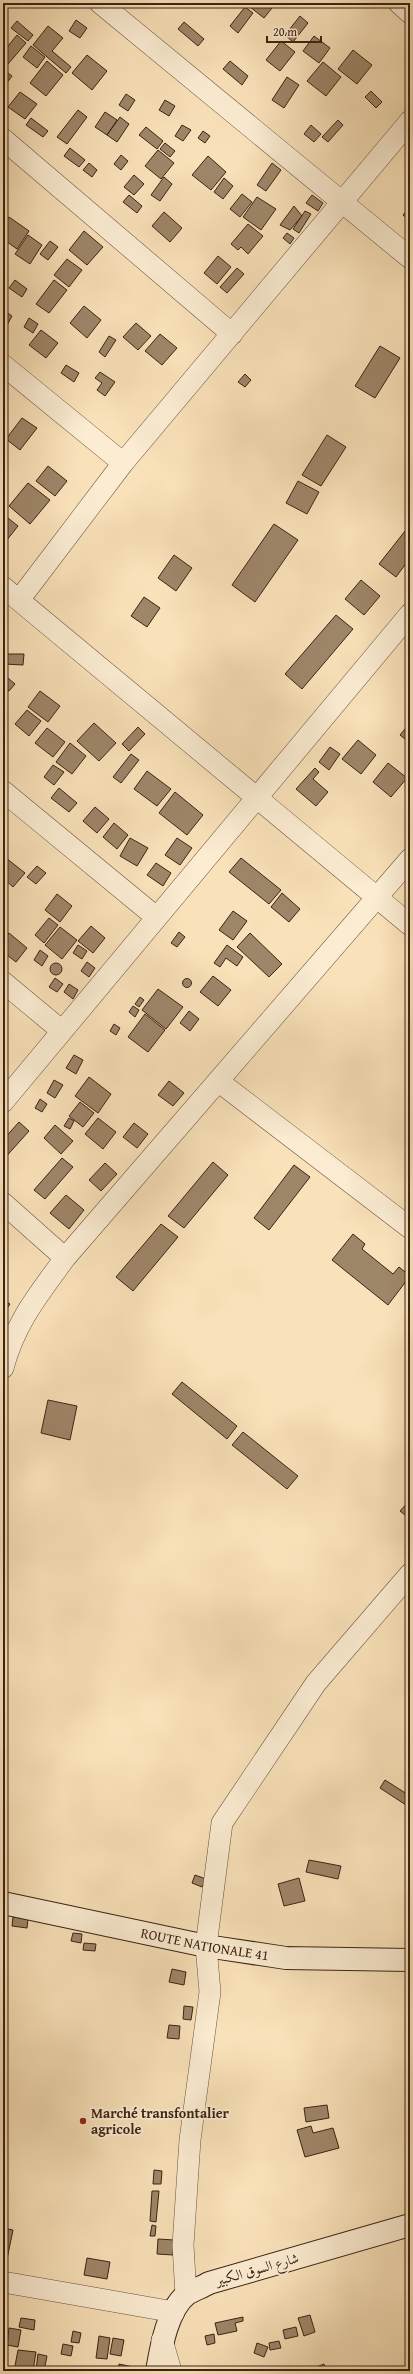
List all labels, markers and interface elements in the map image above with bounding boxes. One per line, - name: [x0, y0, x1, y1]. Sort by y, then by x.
- scale bar: [267, 18, 321, 44]
- text: 20 m: [273, 23, 297, 40]
- street label: ROUTE NATIONALE 41: [139, 1922, 270, 1965]
- place label: Marché transfontalier agricole: [91, 2103, 230, 2139]
- marker: Marché transfontalier agricole: [78, 2116, 88, 2126]
- street label: شارع السوق الكبير: [211, 2248, 302, 2293]

